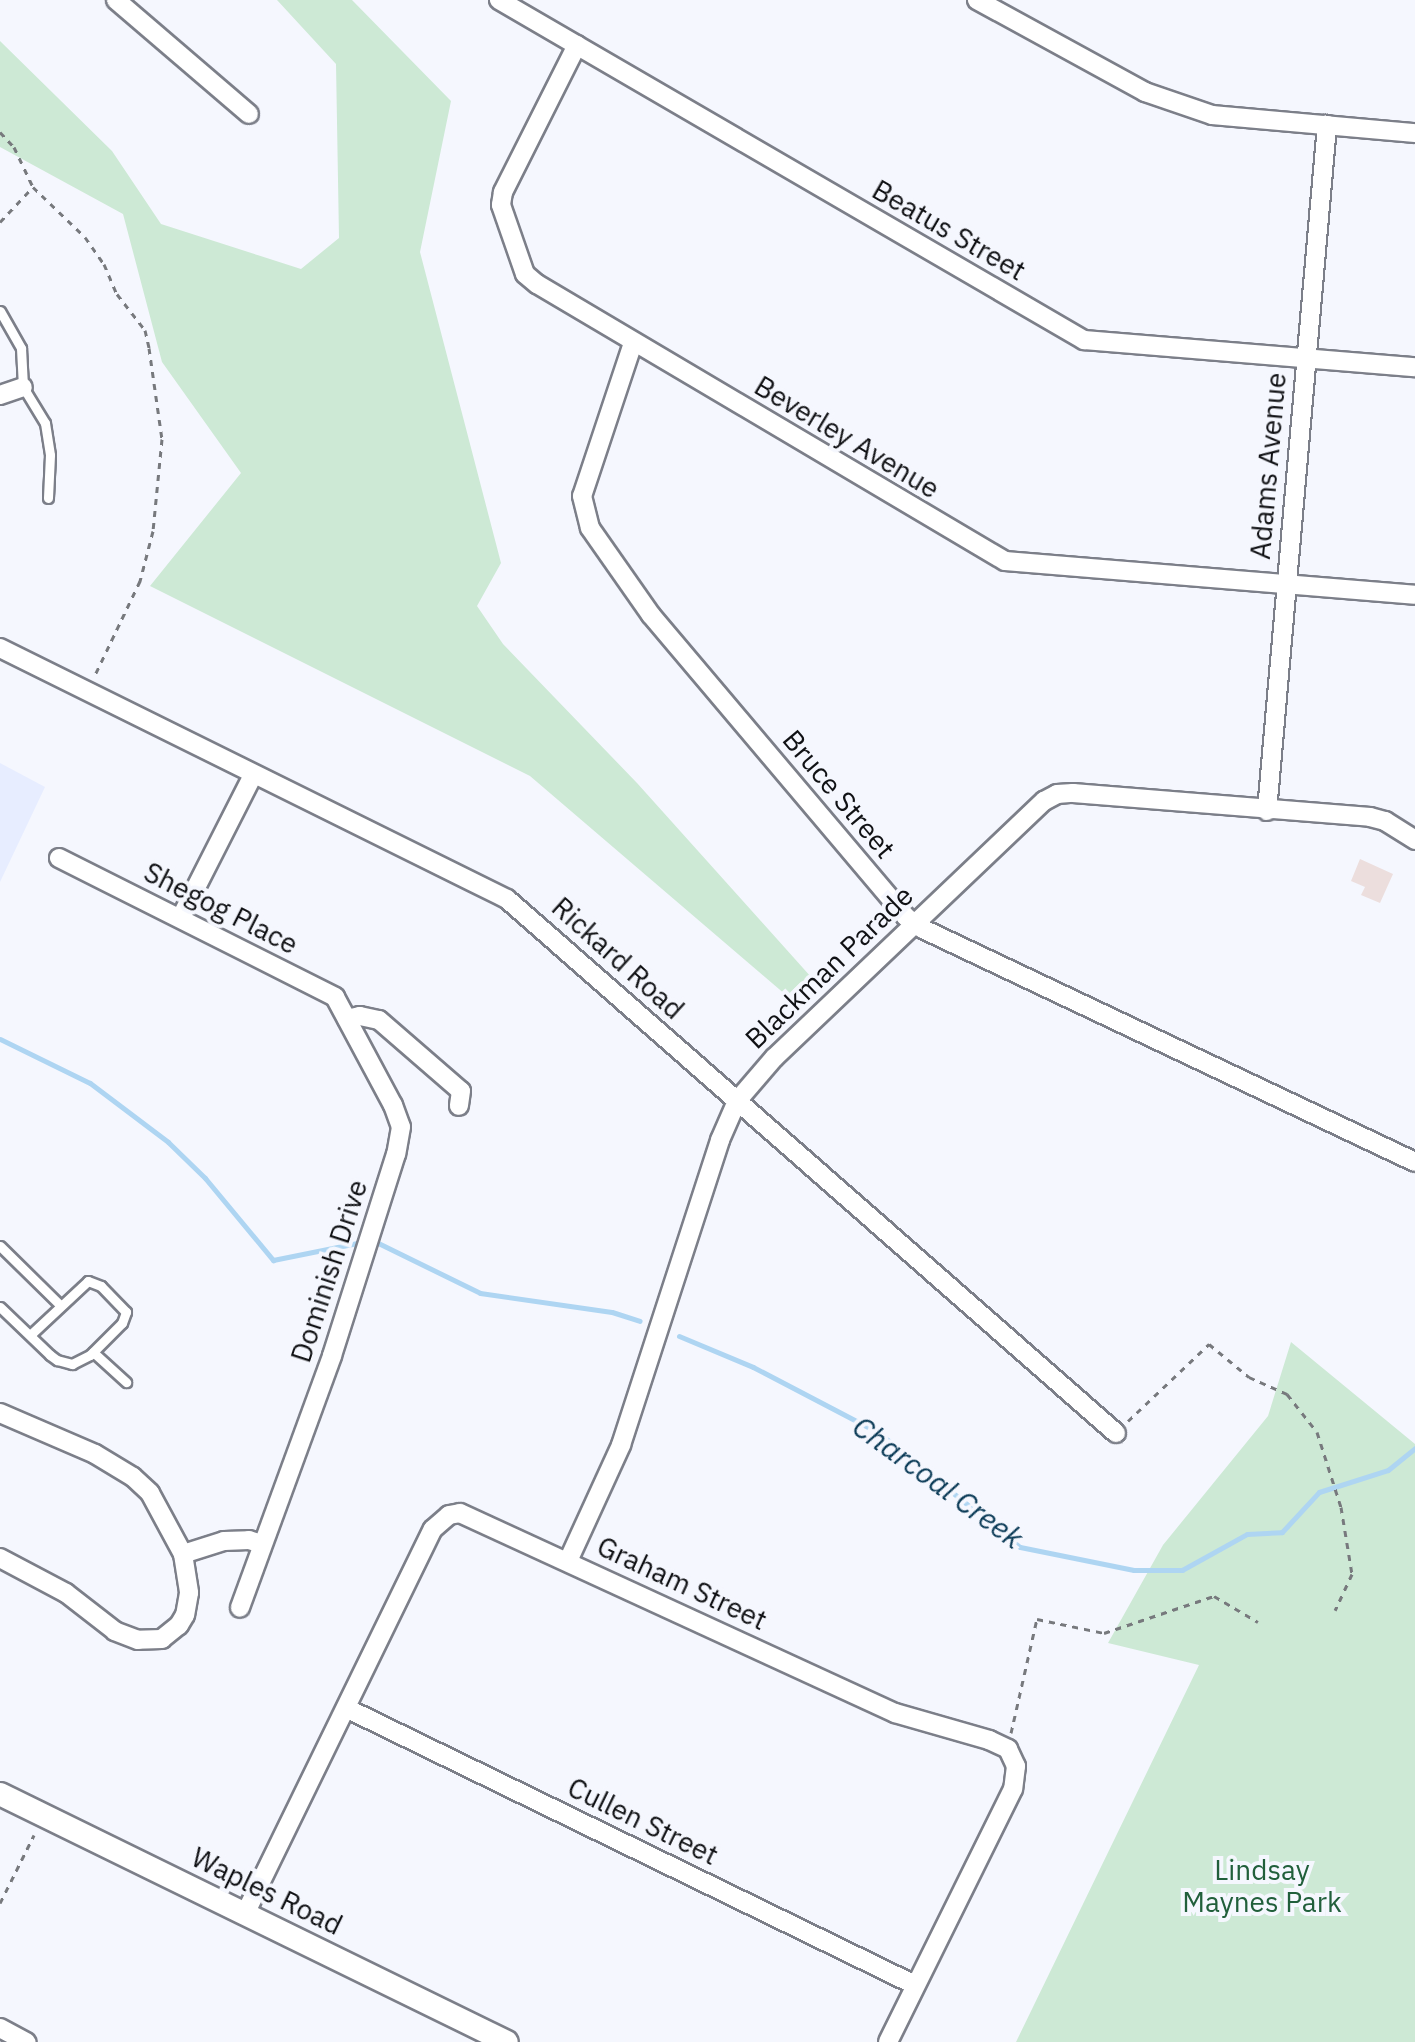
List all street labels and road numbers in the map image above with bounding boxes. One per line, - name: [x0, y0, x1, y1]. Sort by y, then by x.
- street label: Beatus Street: [866, 173, 1032, 287]
- street label: Beverley Avenue: [749, 369, 945, 505]
- street label: Adams Avenue: [1243, 371, 1293, 561]
- street label: Bruce Street: [776, 723, 902, 865]
- street label: Shegog Place: [139, 855, 303, 961]
- street label: Blackman Parade: [738, 879, 920, 1055]
- street label: Rickard Road: [545, 890, 691, 1026]
- street label: Dominish Drive: [284, 1175, 374, 1367]
- street label: Graham Street: [592, 1529, 772, 1637]
- street label: Cullen Street: [562, 1770, 724, 1872]
- street label: Waples Road: [186, 1840, 348, 1942]

